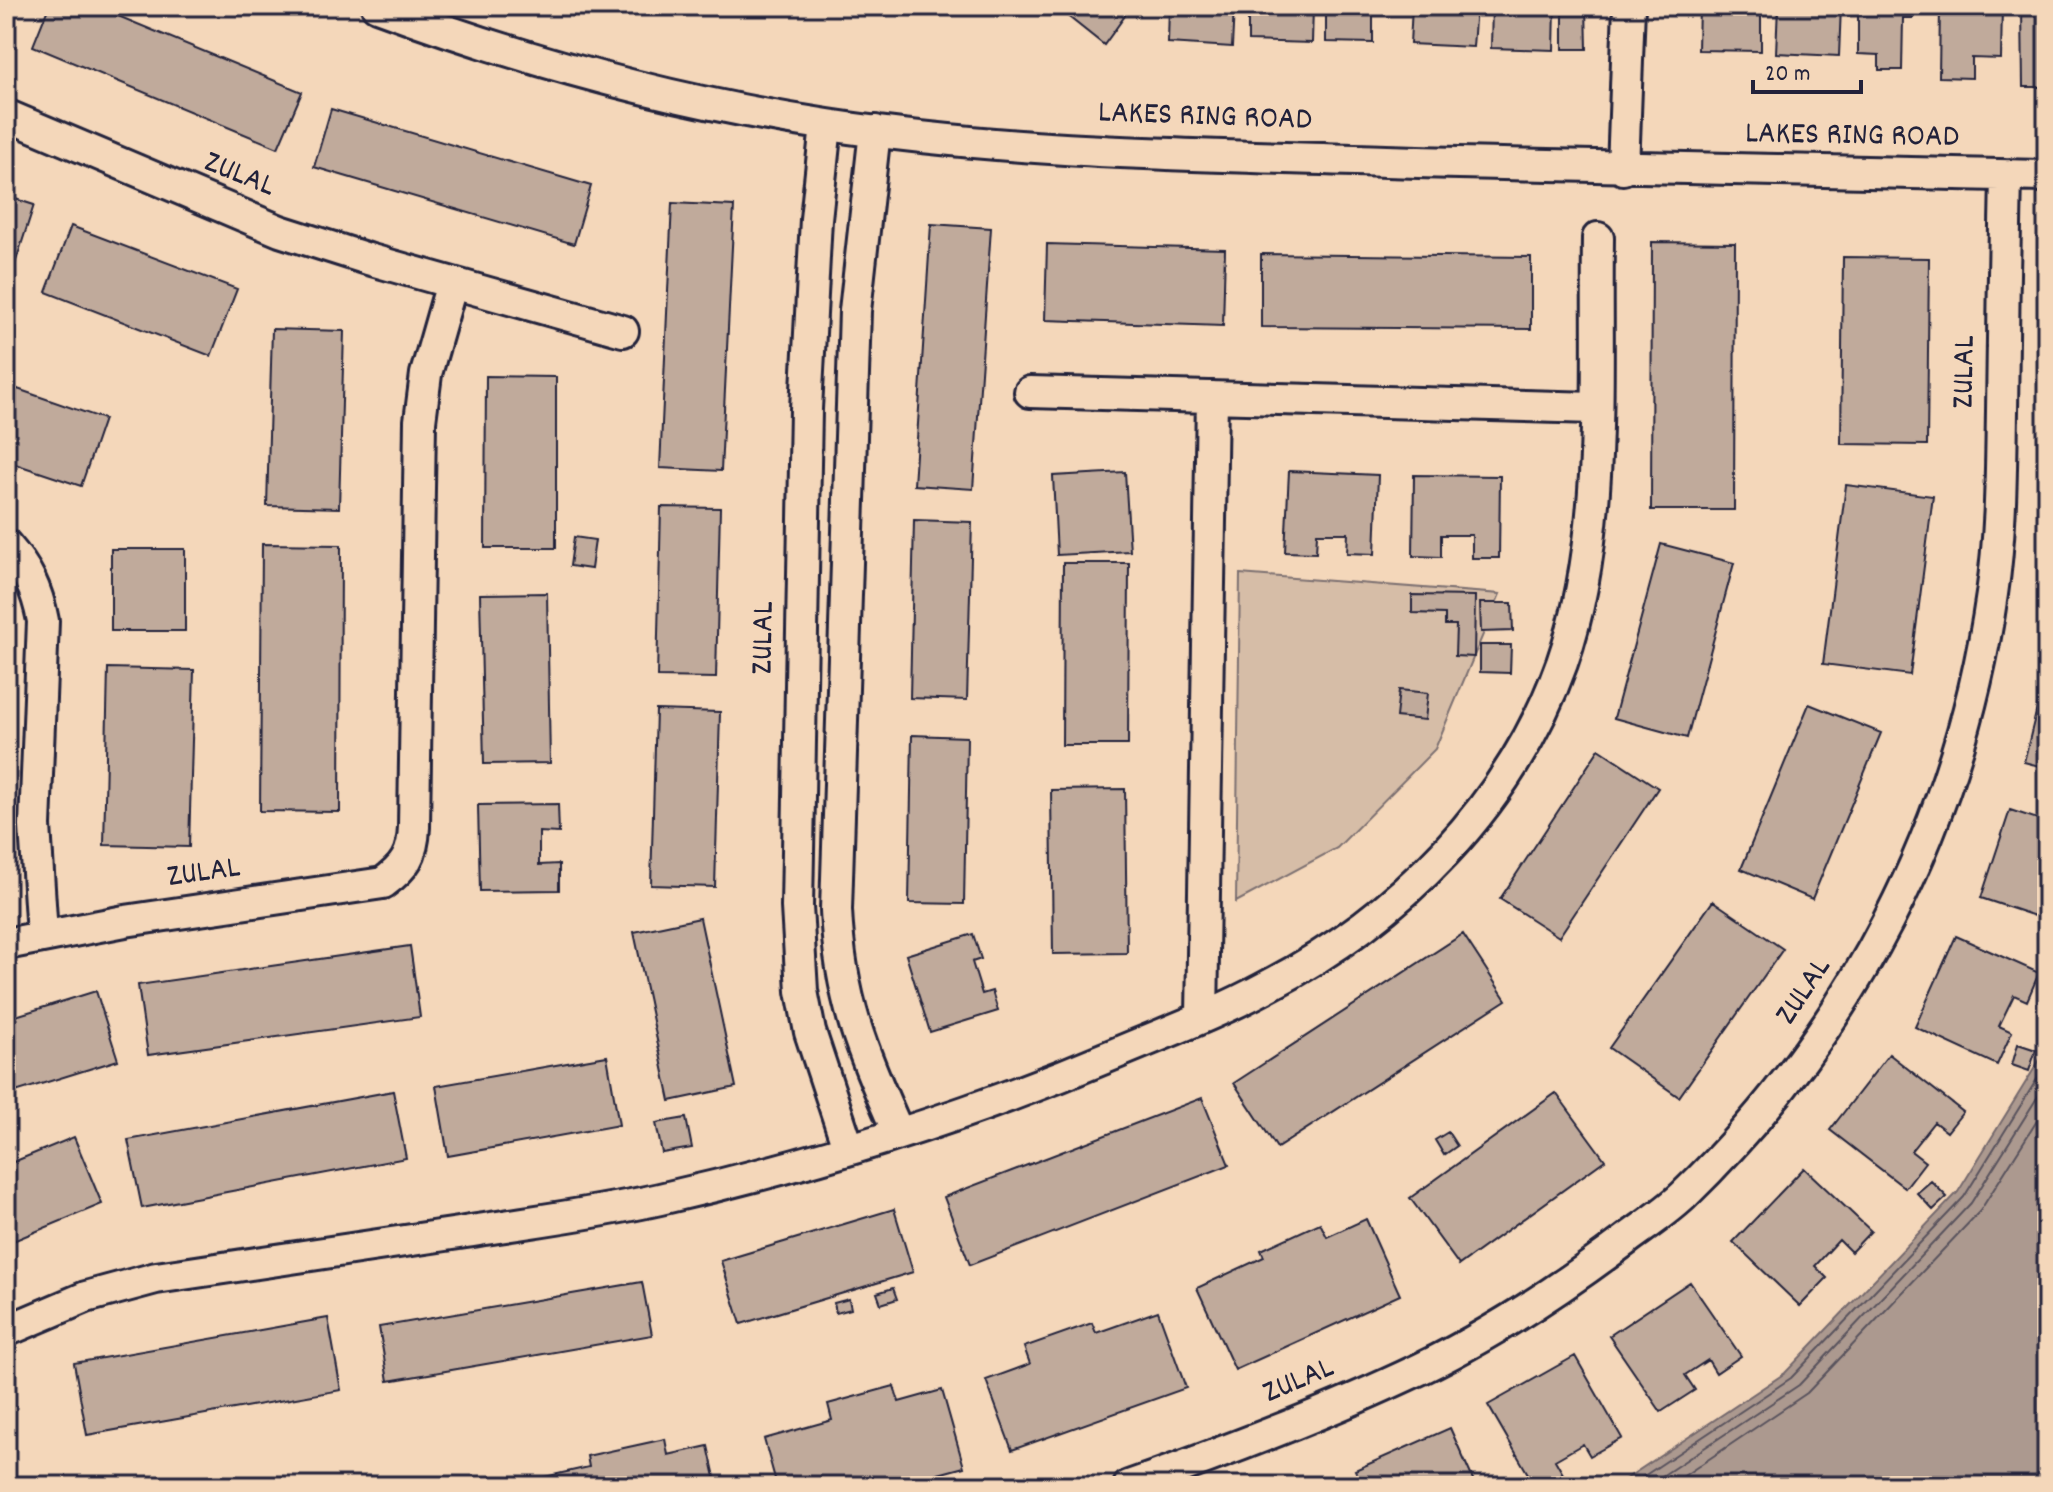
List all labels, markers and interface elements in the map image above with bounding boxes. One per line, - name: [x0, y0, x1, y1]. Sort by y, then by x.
- scale bar: [1753, 44, 1861, 94]
- text: 20 m: [1765, 58, 1811, 92]
- street label: LAKES RING ROAD: [1097, 91, 1313, 145]
- street label: LAKES RING ROAD: [1745, 112, 1959, 162]
- street label: ZULAL: [196, 141, 282, 211]
- street label: ZULAL: [1942, 335, 1990, 409]
- street label: ZULAL: [741, 601, 789, 675]
- street label: ZULAL: [165, 846, 243, 902]
- street label: ZULAL: [1765, 949, 1845, 1035]
- street label: ZULAL: [1256, 1347, 1342, 1417]

